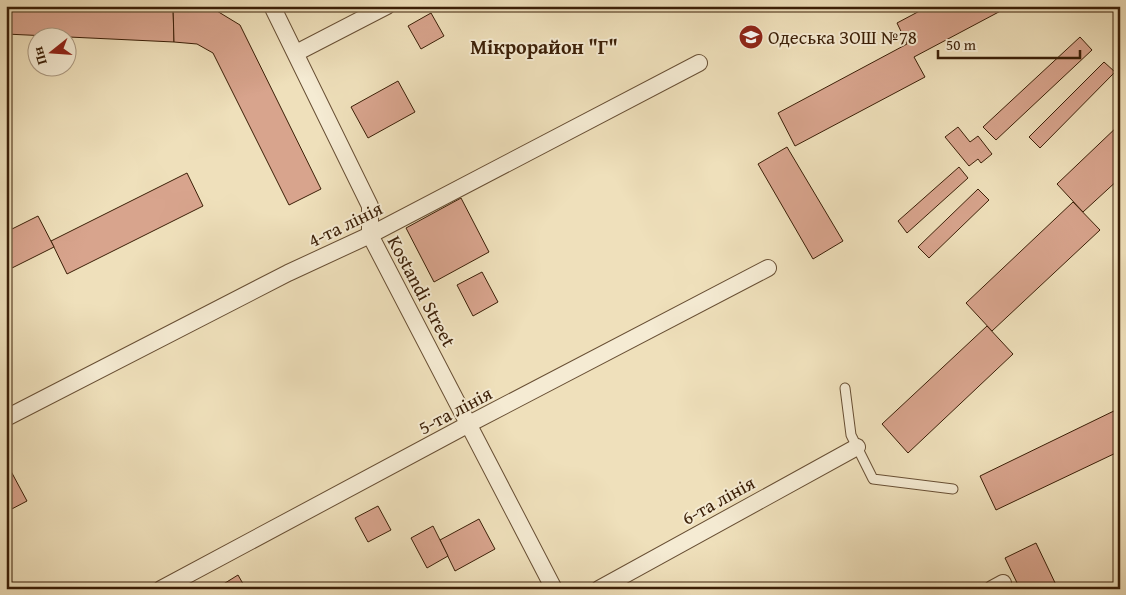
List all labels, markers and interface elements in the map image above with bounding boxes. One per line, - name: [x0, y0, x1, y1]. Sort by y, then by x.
- place label: Одеська ЗОШ №78: [768, 23, 917, 51]
- school or university icon: Одеська ЗОШ №78: [738, 24, 764, 50]
- north arrow: [28, 28, 78, 78]
- scale bar: [938, 28, 1081, 60]
- district label: Мікрорайон "Г": [470, 32, 618, 61]
- text: 50 m: [946, 34, 977, 55]
- text: Пн: [27, 44, 52, 67]
- street label: 4-та лінія: [303, 194, 387, 254]
- street label: Kostandi Street: [381, 230, 463, 352]
- street label: 5-та лінія: [413, 379, 497, 441]
- street label: 6-та лінія: [676, 468, 760, 532]

